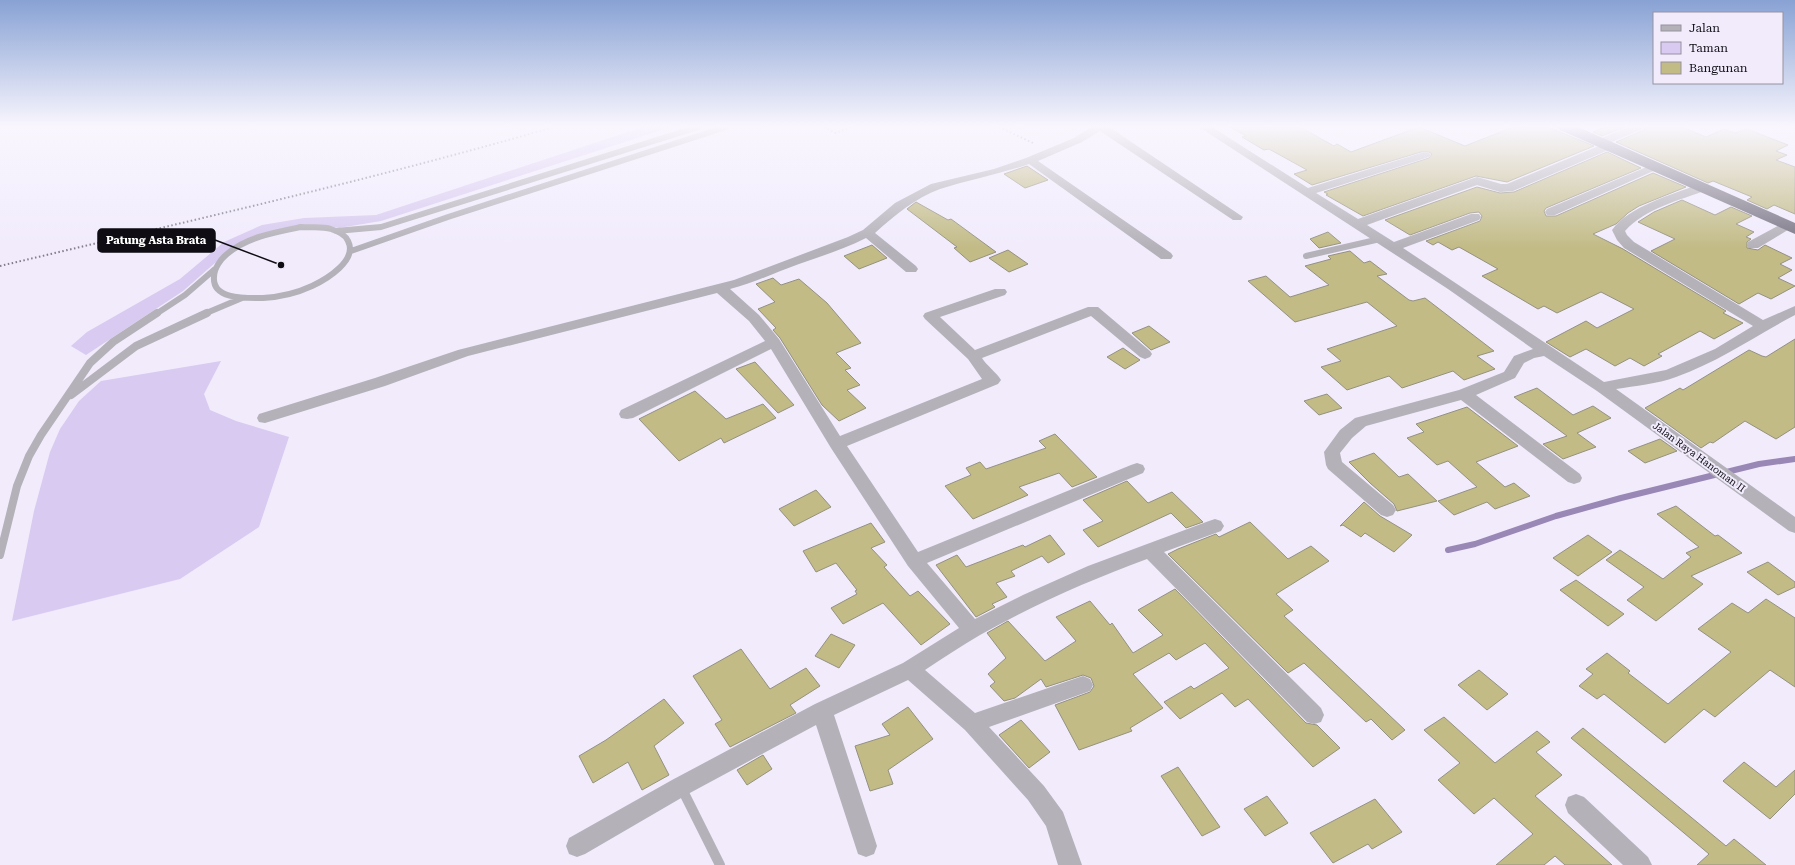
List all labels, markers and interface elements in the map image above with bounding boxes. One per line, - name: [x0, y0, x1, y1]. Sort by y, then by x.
- legend: [1653, 12, 1783, 84]
- text: Jalan: [1689, 21, 1720, 35]
- text: Taman: [1689, 41, 1728, 55]
- text: Bangunan: [1689, 61, 1748, 75]
- callout: Patung Asta Brata: [98, 229, 215, 252]
- text: Patung Asta Brata: [106, 234, 207, 247]
- street label: Jalan Raya Hanoman II: [1651, 420, 1747, 494]

